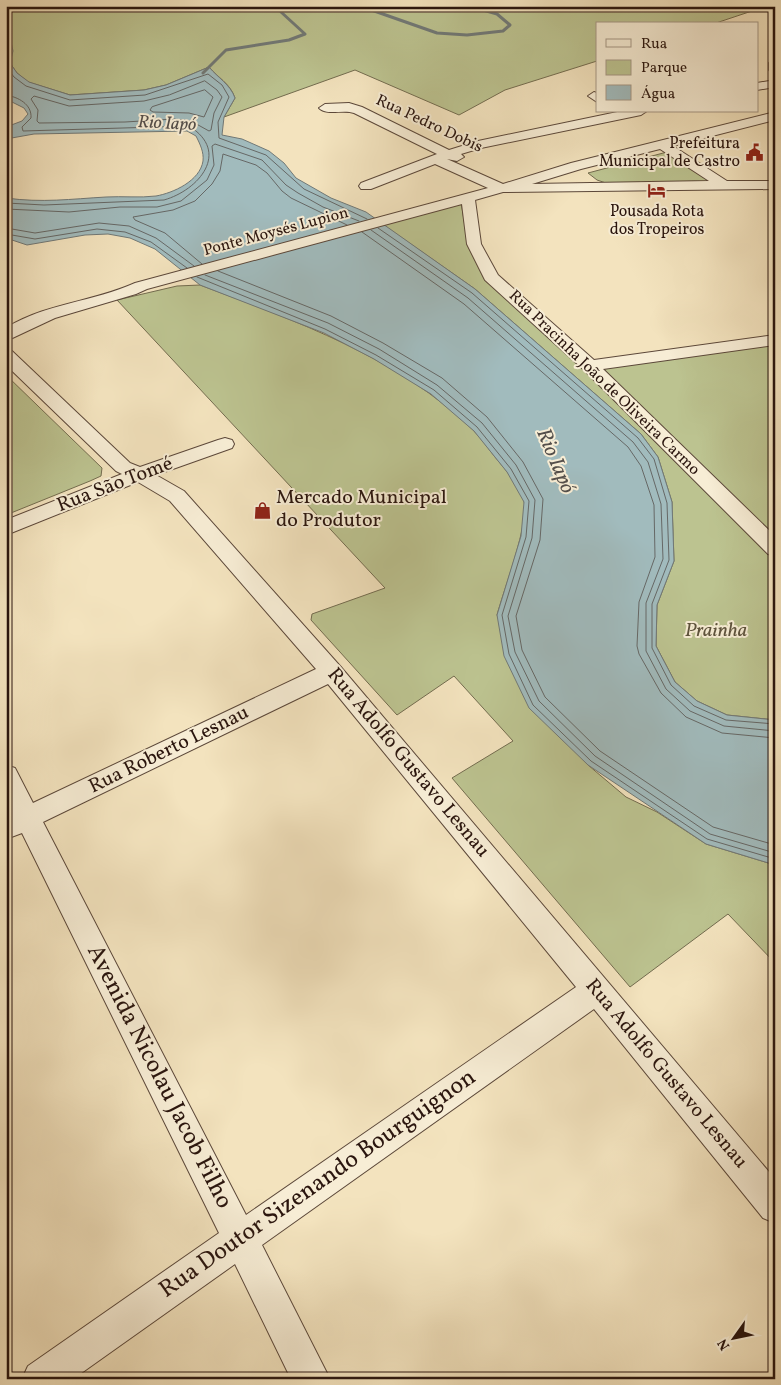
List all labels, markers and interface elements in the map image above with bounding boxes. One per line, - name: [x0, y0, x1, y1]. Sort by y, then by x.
- legend: [596, 22, 758, 112]
- text: Rua: [641, 34, 667, 55]
- text: Parque: [641, 58, 687, 79]
- text: Água: [641, 84, 675, 105]
- street label: Rua Pedro Dobis: [372, 90, 486, 158]
- water label: Rio Iapó: [137, 110, 197, 138]
- place label: Prefeitura Municipal de Castro: [599, 133, 740, 173]
- public building icon: Prefeitura Municipal de Castro: [744, 143, 764, 163]
- hotel icon: Pousada Rota dos Tropeiros: [647, 181, 667, 201]
- place label: Pousada Rota dos Tropeiros: [610, 201, 704, 241]
- street label: Ponte Moysés Lupion: [201, 202, 351, 262]
- street label: Rua Pracinha João de Oliveira Carmo: [503, 285, 705, 481]
- water label: Rio Iapó: [528, 424, 582, 498]
- street label: Rua São Tomé: [53, 450, 177, 520]
- place label: Mercado Municipal do Produtor: [276, 484, 447, 535]
- shop icon: Mercado Municipal do Produtor: [252, 500, 272, 520]
- park label: Prainha: [685, 617, 747, 645]
- street label: Rua Adolfo Gustavo Lesnau: [320, 662, 496, 864]
- street label: Rua Roberto Lesnau: [84, 699, 254, 801]
- street label: Avenida Nicolau Jacob Filho: [78, 939, 240, 1215]
- street label: Rua Adolfo Gustavo Lesnau: [578, 973, 754, 1175]
- street label: Rua Doutor Sizenando Bourguignon: [153, 1061, 483, 1307]
- north arrow: [708, 1312, 758, 1362]
- text: N: [714, 1335, 735, 1354]

